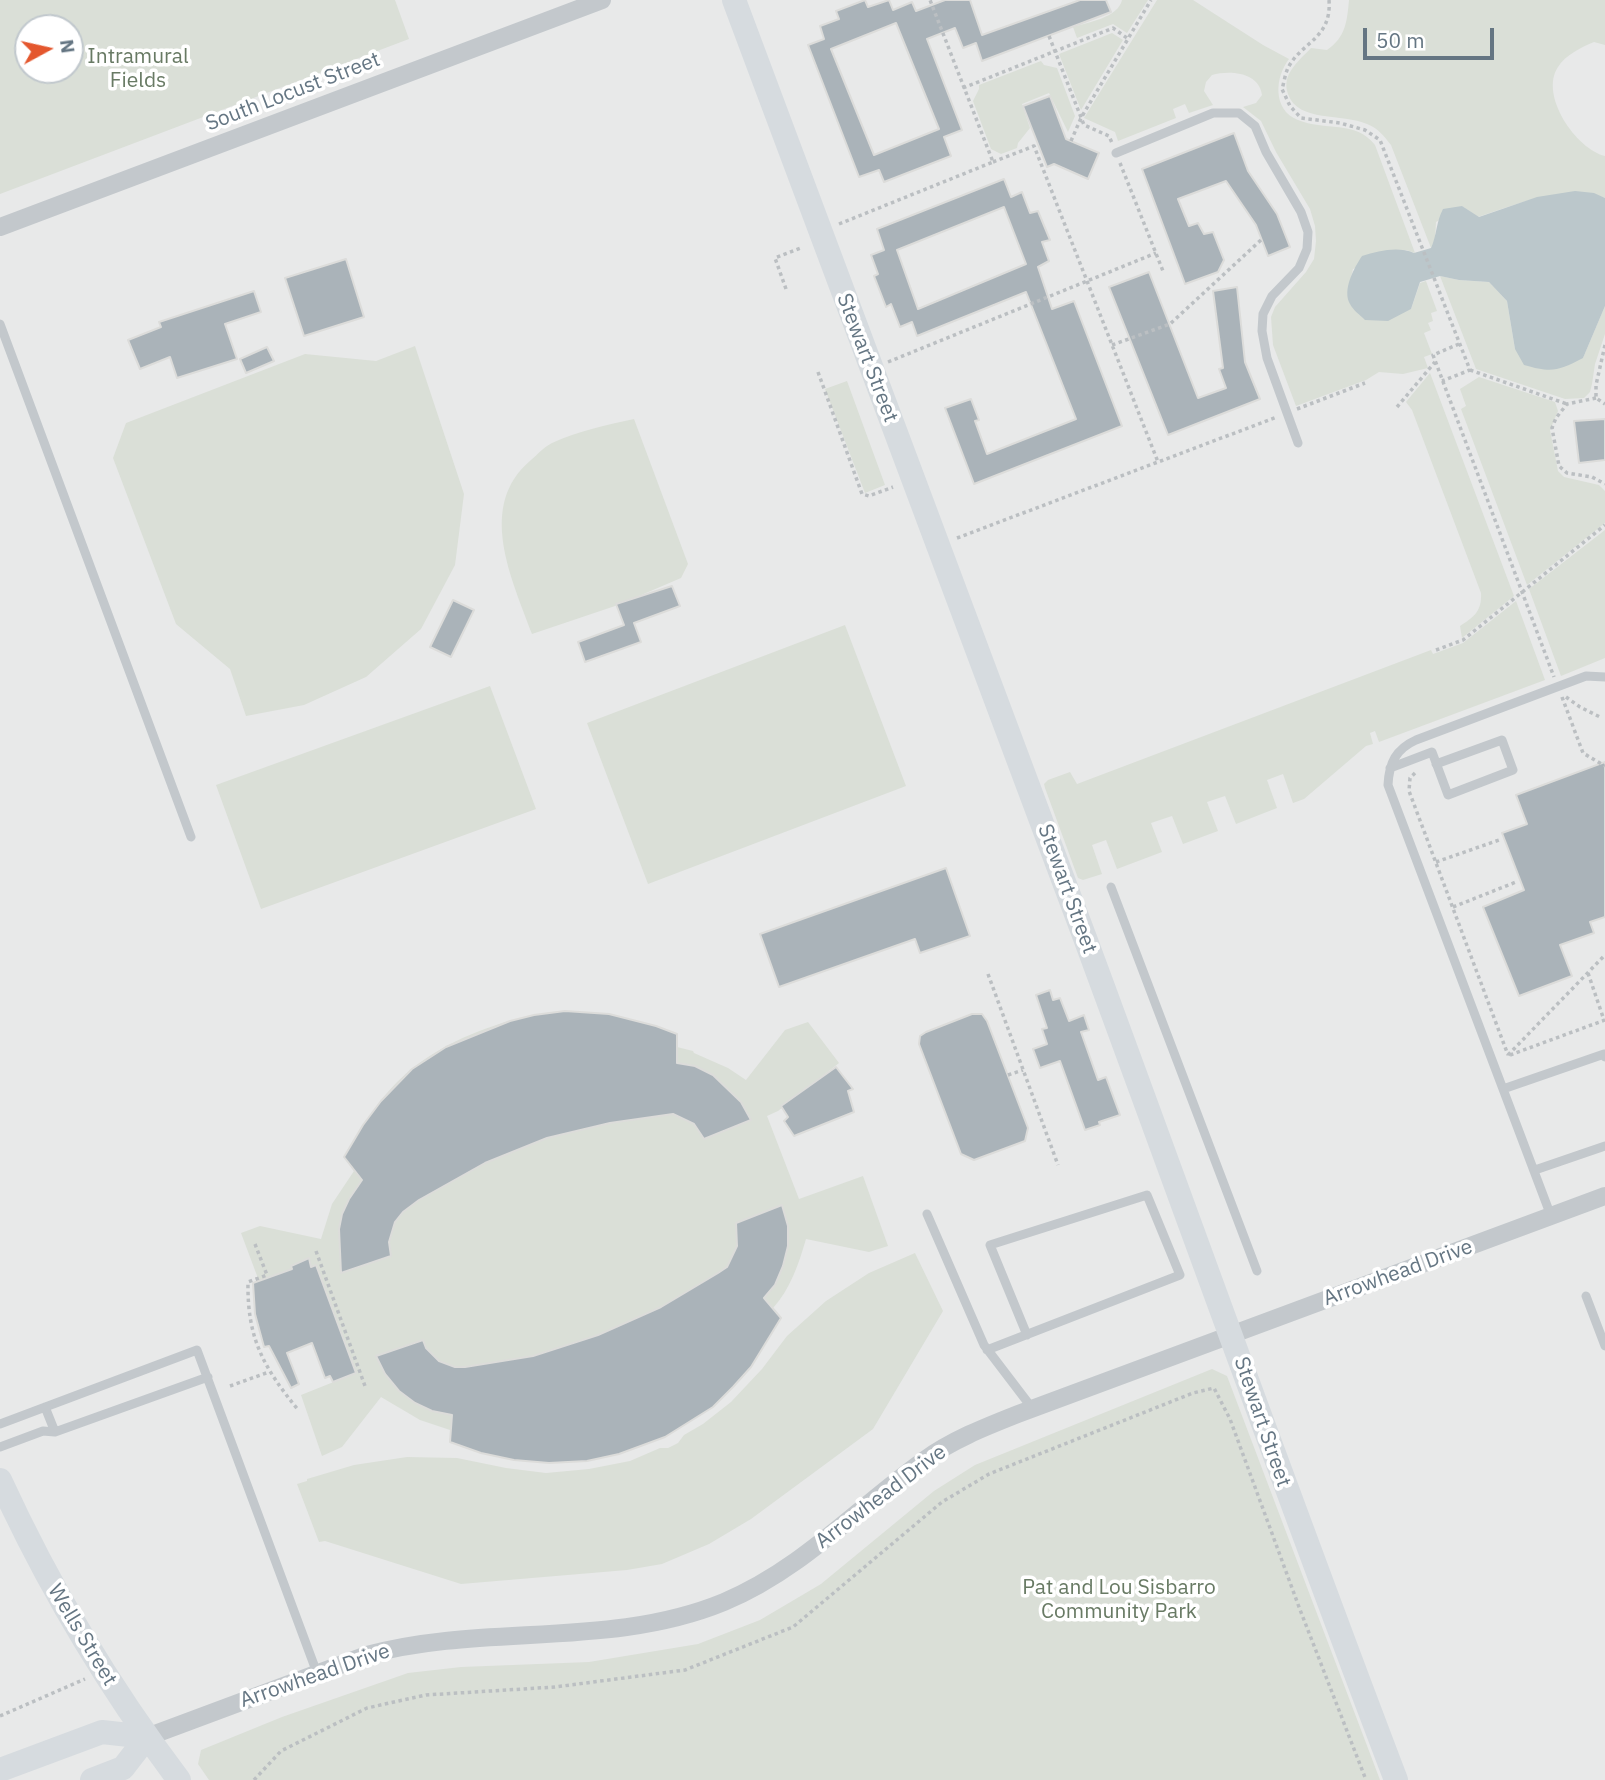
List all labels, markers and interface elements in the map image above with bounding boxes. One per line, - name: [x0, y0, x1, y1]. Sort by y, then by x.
- north arrow: [14, 14, 84, 84]
- scale bar: [1367, 14, 1498, 58]
- text: 50 m: [1376, 26, 1425, 54]
- text: N: [55, 38, 81, 55]
- park label: Intramural Fields: [87, 44, 189, 94]
- street label: South Locust Street: [202, 47, 384, 137]
- street label: Stewart Street: [831, 290, 903, 426]
- street label: Stewart Street: [1032, 821, 1102, 957]
- street label: Arrowhead Drive: [1320, 1234, 1476, 1312]
- street label: Stewart Street: [1228, 1354, 1296, 1490]
- street label: Arrowhead Drive: [811, 1440, 951, 1554]
- park label: Pat and Lou Sisbarro Community Park: [1022, 1575, 1216, 1625]
- street label: Wells Street: [42, 1580, 122, 1690]
- street label: Arrowhead Drive: [237, 1639, 393, 1713]

